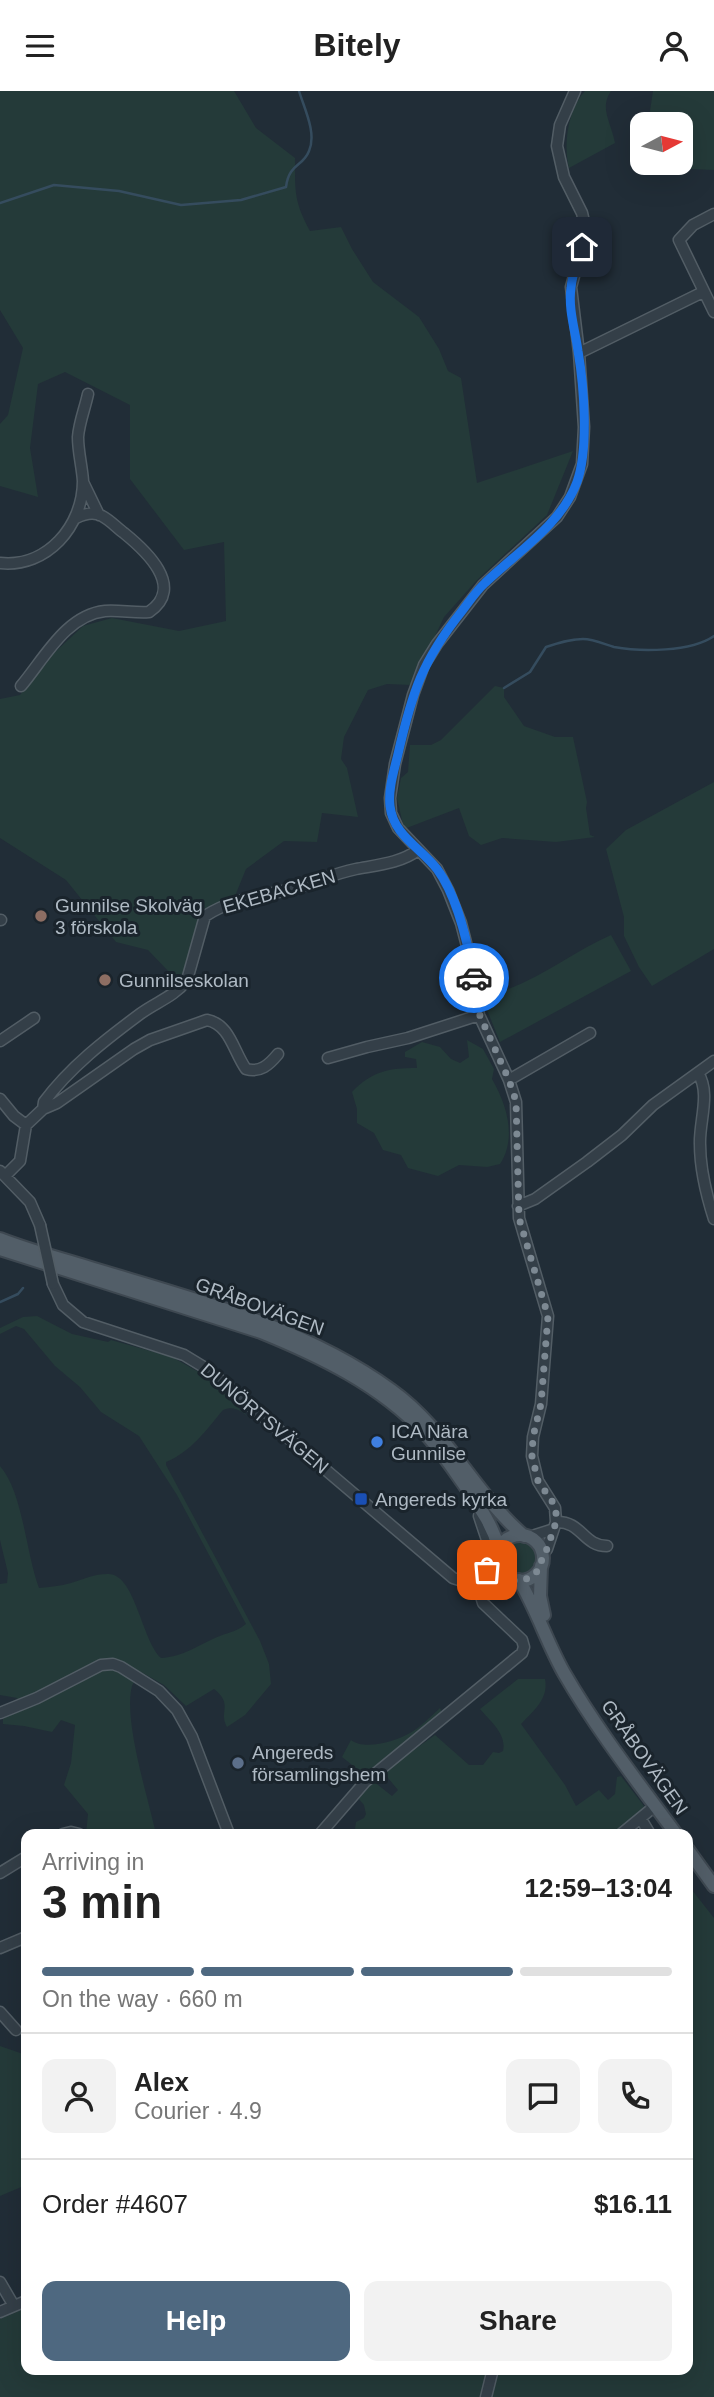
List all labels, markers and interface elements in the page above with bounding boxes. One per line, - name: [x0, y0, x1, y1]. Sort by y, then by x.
- icon: menu: [21, 27, 59, 65]
- text: Bitely: [313, 27, 401, 63]
- icon: person: [655, 27, 693, 65]
- north arrow: [630, 112, 693, 175]
- map controls: [630, 112, 693, 175]
- pin: [552, 217, 612, 277]
- icon: home: [563, 228, 601, 266]
- street label: EKEBACKEN: [220, 865, 338, 918]
- place label: Gunnilse Skolväg 3 förskola: [55, 895, 203, 938]
- marker: Gunnilse Skolväg 3 förskola: [33, 908, 49, 924]
- courier: [439, 943, 509, 1013]
- icon: car: [455, 959, 493, 997]
- place label: Gunnilseskolan: [119, 970, 249, 991]
- marker: Gunnilseskolan: [97, 972, 113, 988]
- street label: GRÅBOVÄGEN: [193, 1273, 327, 1339]
- street label: DUNÖRTSVÄGEN: [197, 1359, 333, 1478]
- place label: ICA Nära Gunnilse: [391, 1421, 469, 1464]
- marker: ICA Nära Gunnilse: [369, 1434, 385, 1450]
- place label: Angereds kyrka: [375, 1489, 507, 1510]
- marker: Angereds kyrka: [353, 1491, 369, 1507]
- pin: [457, 1540, 517, 1600]
- icon: bag: [468, 1551, 506, 1589]
- street label: GRÅBOVÄGEN: [597, 1696, 692, 1819]
- place label: Angereds församlingshem: [252, 1742, 386, 1785]
- marker: Angereds församlingshem: [230, 1755, 246, 1771]
- text: Arriving in: [42, 1849, 144, 1875]
- text: 12:59–13:04: [525, 1873, 672, 1903]
- text: 3 min: [42, 1876, 162, 1928]
- text: On the way · 660 m: [42, 1986, 243, 2012]
- button: person: [42, 2059, 116, 2133]
- button: chat: [506, 2059, 580, 2133]
- button: phone: [598, 2059, 672, 2133]
- text: Alex: [134, 2067, 189, 2097]
- text: Courier · 4.9: [134, 2098, 262, 2124]
- text: Order #4607: [42, 2189, 188, 2219]
- text: $16.11: [594, 2189, 672, 2219]
- button: Help: [42, 2281, 350, 2361]
- button: Share: [364, 2281, 672, 2361]

